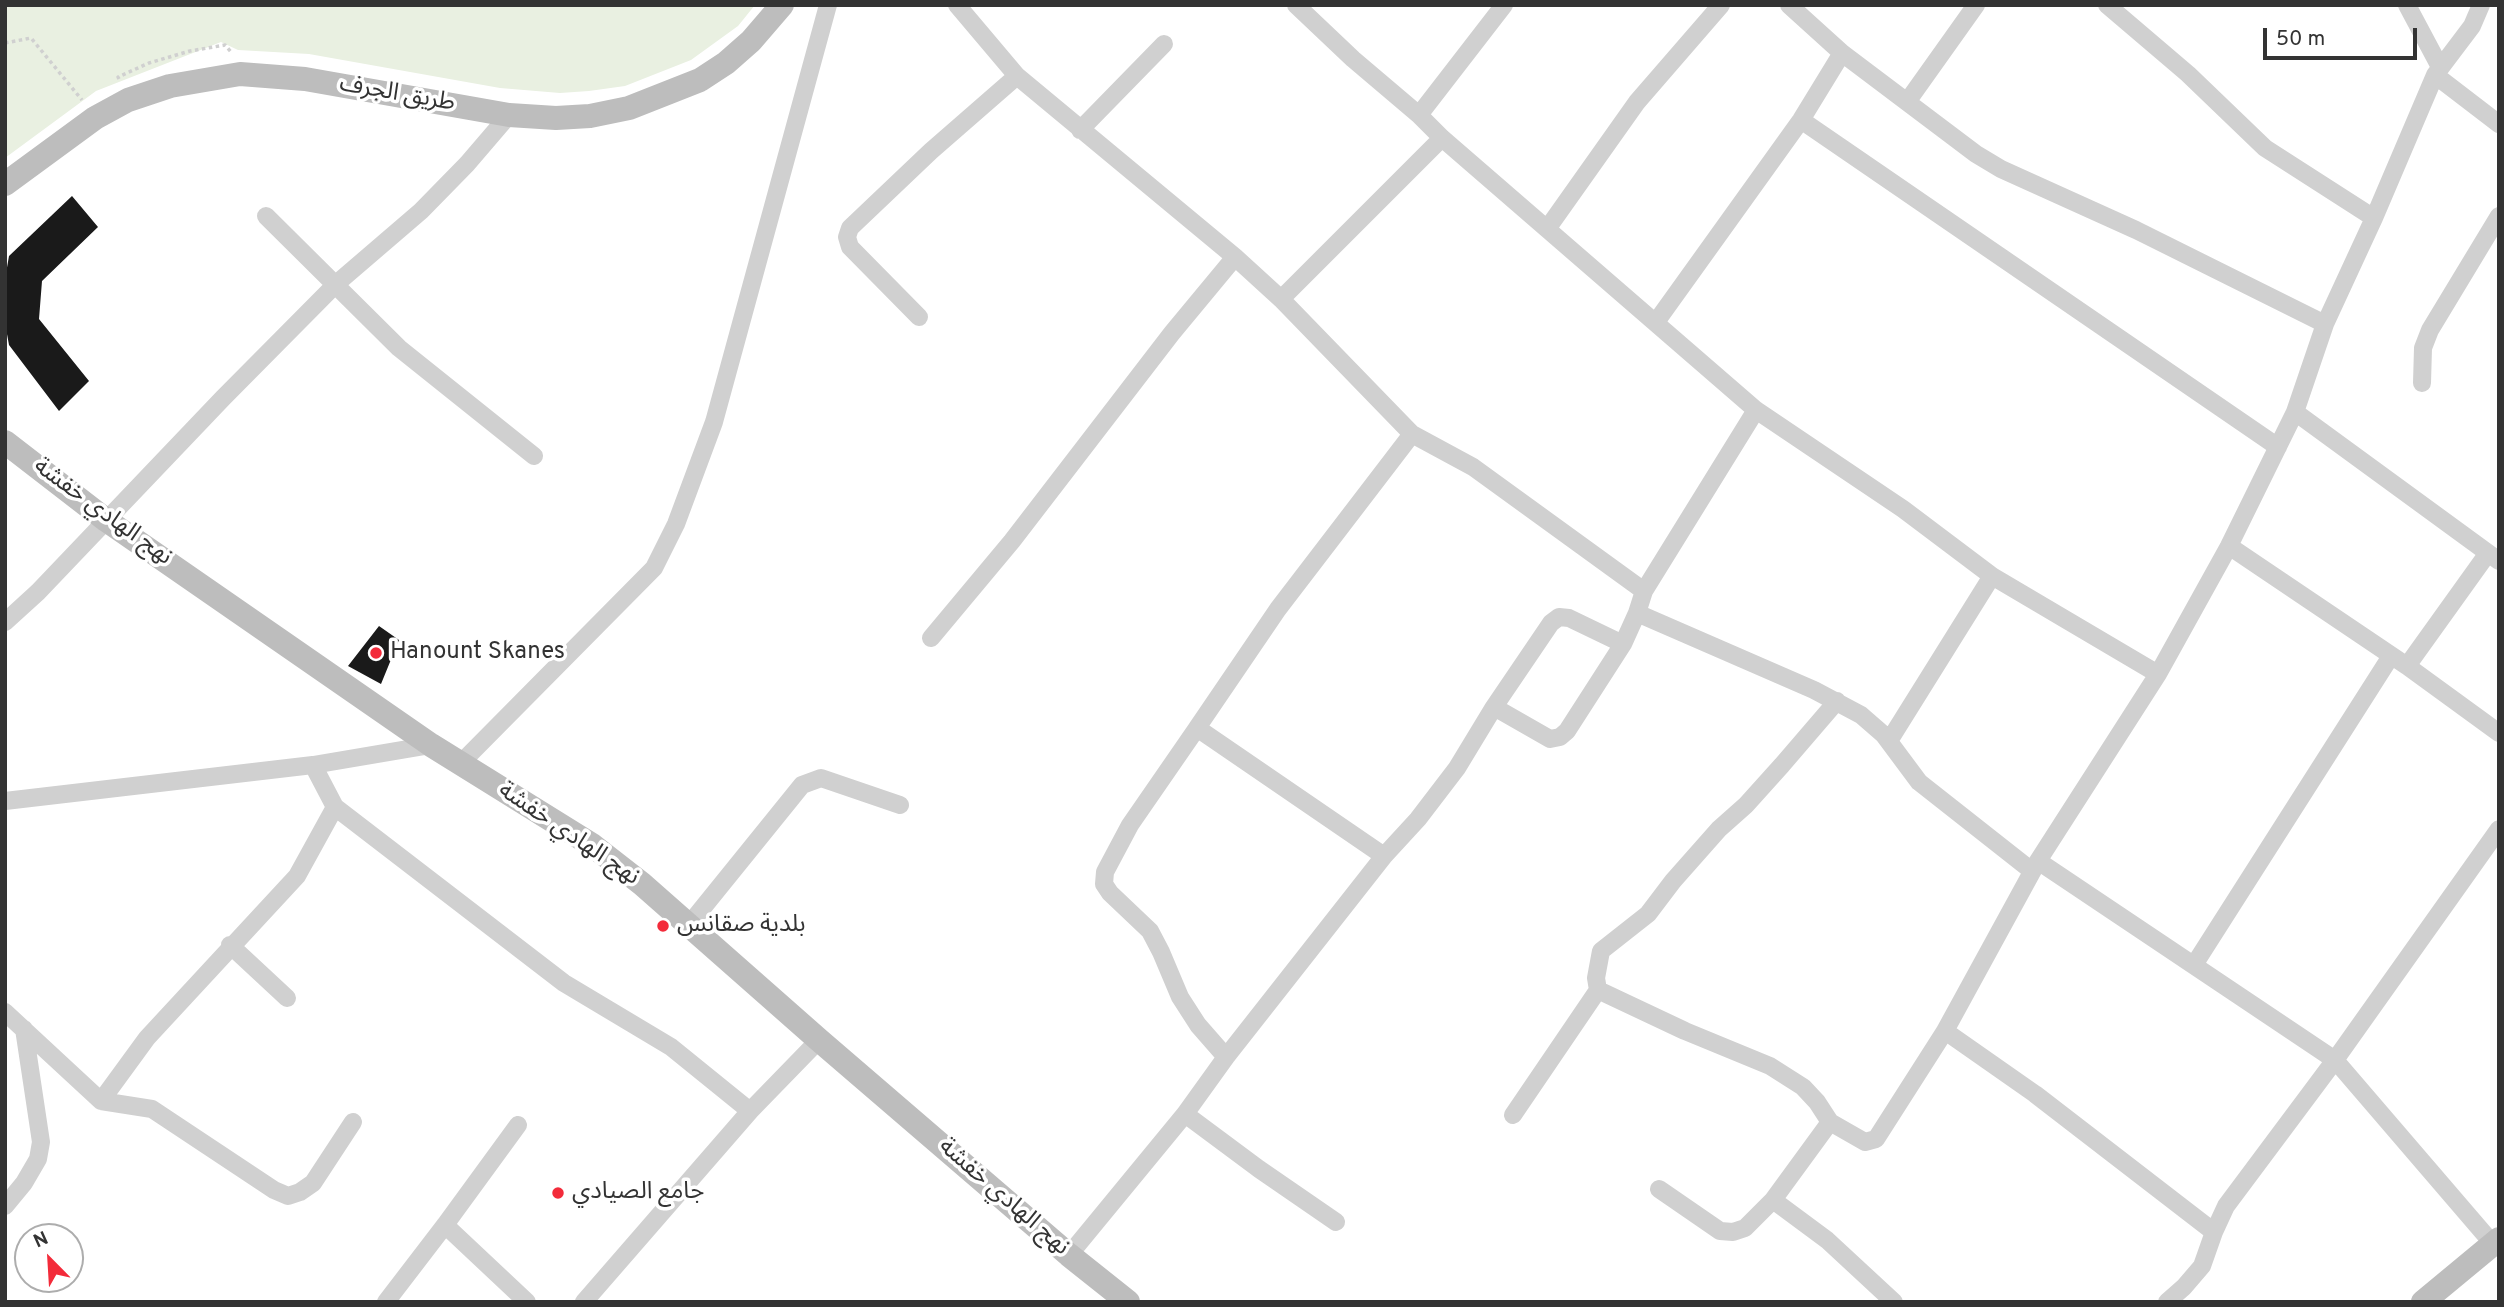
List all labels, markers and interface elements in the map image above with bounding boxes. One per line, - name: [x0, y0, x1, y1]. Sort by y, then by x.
- scale bar: [2266, 14, 2420, 58]
- text: 50 m: [2276, 26, 2325, 53]
- street label: طريق الجرف: [337, 71, 457, 119]
- street label: نهج الهادي خفشة: [27, 453, 177, 573]
- place label: Hanount Skanes: [390, 639, 565, 667]
- marker: Hanount Skanes: [368, 645, 384, 661]
- street label: نهج الهادي خفشة: [492, 777, 644, 893]
- place label: بلدية صقانس: [677, 912, 805, 940]
- marker: بلدية صقانس: [655, 918, 671, 934]
- street label: نهج الهادي خفشة: [932, 1133, 1074, 1263]
- place label: جامع الصيادي: [572, 1179, 704, 1207]
- marker: جامع الصيادي: [550, 1185, 566, 1201]
- north arrow: [14, 1223, 84, 1293]
- text: N: [30, 1227, 52, 1254]

